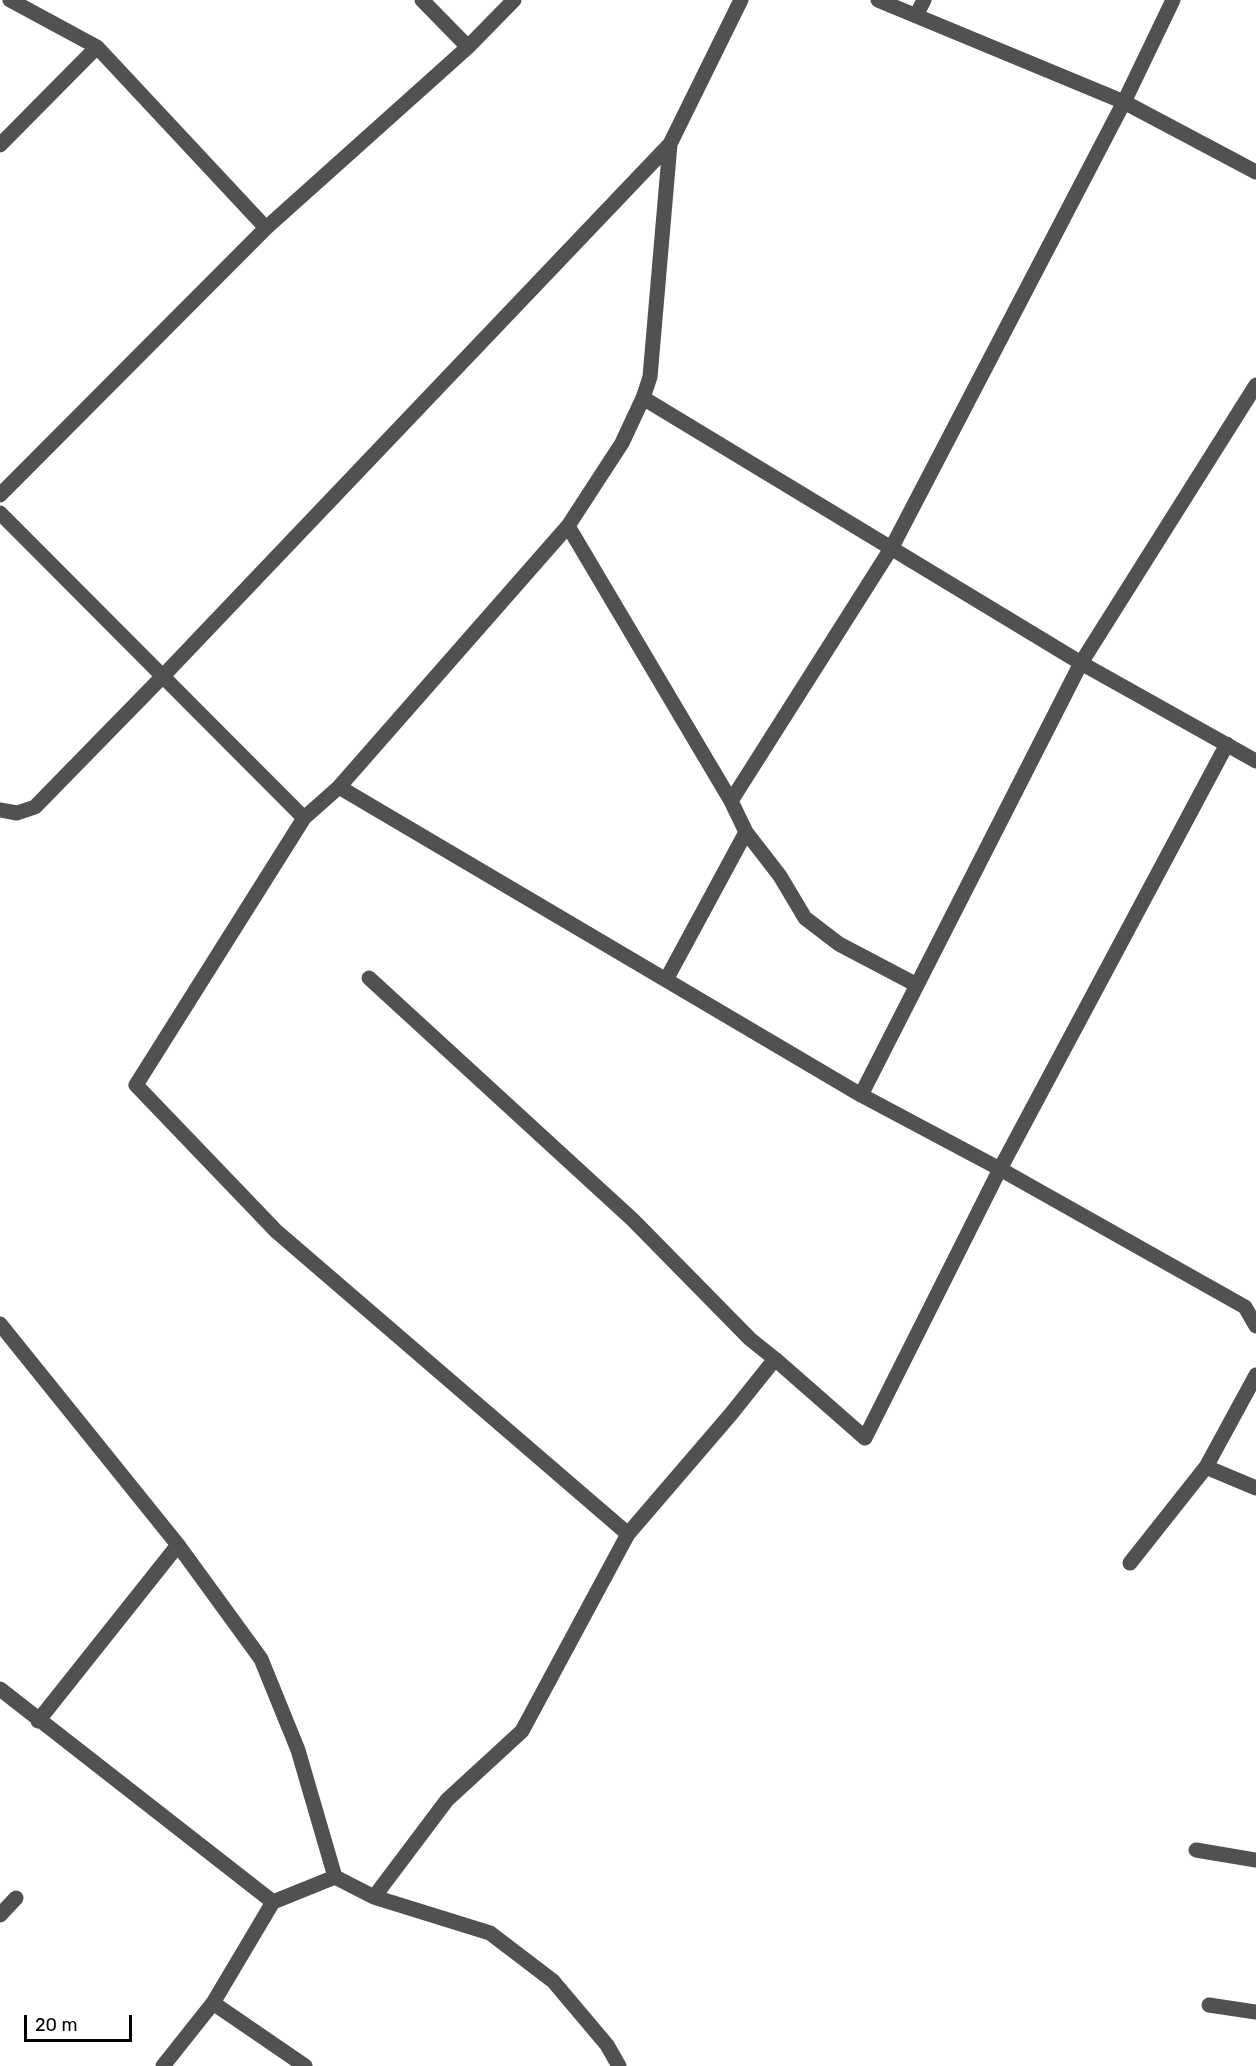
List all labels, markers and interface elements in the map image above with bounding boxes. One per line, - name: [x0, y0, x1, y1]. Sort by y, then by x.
- scale bar: [27, 2003, 135, 2041]
- text: 20 m: [35, 2014, 77, 2036]

